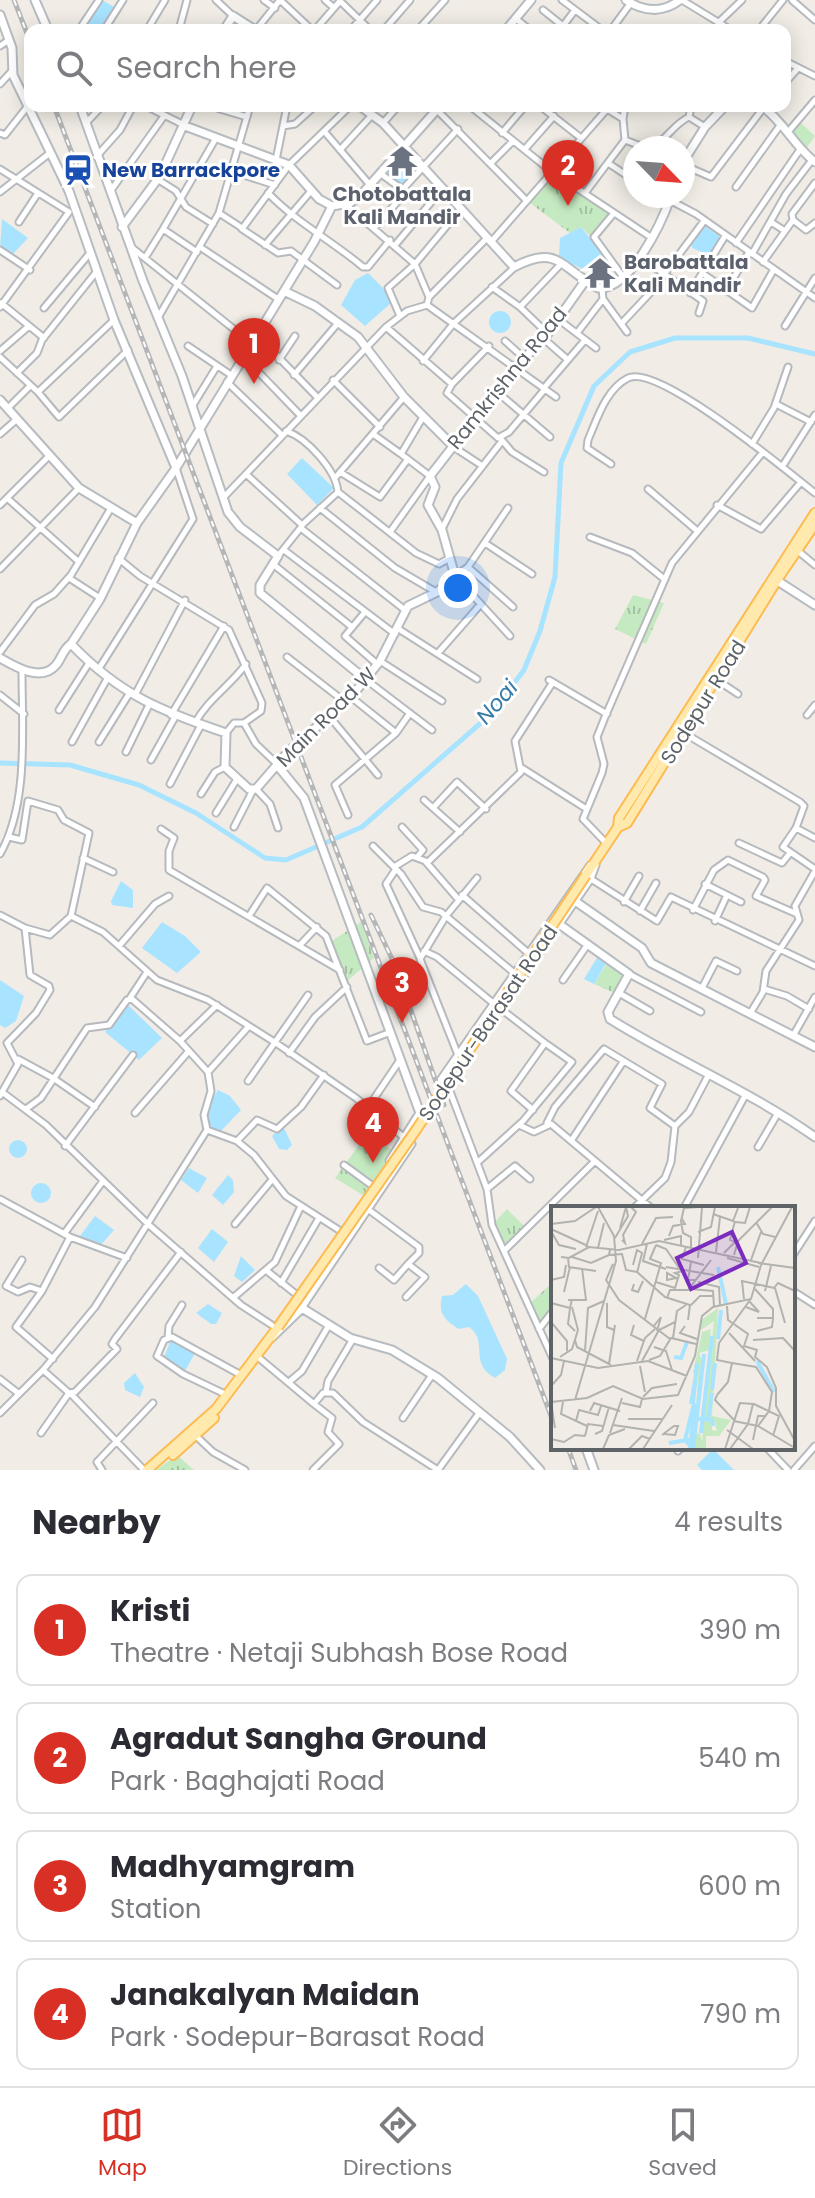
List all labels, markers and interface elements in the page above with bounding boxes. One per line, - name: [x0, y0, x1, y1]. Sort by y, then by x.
- search box: [24, 24, 791, 112]
- icon: search: [52, 46, 96, 90]
- text: Search here: [116, 46, 297, 89]
- north arrow: [623, 136, 695, 208]
- pin: 2: [542, 140, 594, 206]
- temple icon: Chotobattala Kali Mandir: [385, 144, 419, 178]
- station icon: New Barrackpore: [61, 153, 95, 187]
- place label: New Barrackpore: [102, 156, 280, 184]
- place label: Chotobattala Kali Mandir: [333, 180, 471, 231]
- place label: Barobattala Kali Mandir: [624, 248, 749, 299]
- temple icon: Barobattala Kali Mandir: [583, 256, 617, 290]
- street label: Ramkrishna Road: [441, 301, 573, 455]
- pin: 1: [228, 318, 280, 384]
- your location: [438, 568, 478, 608]
- street label: Sodepur Road: [654, 635, 752, 769]
- street label: Main Road W: [270, 661, 382, 773]
- water label: Noai: [469, 673, 525, 731]
- street label: Sodepur-Barasat Road: [412, 920, 564, 1126]
- pin: 3: [376, 957, 428, 1023]
- pin: 4: [347, 1097, 399, 1163]
- inset map: [551, 1206, 795, 1450]
- text: Nearby: [32, 1498, 161, 1546]
- text: 4 results: [674, 1504, 783, 1540]
- text: Kristi: [110, 1589, 190, 1632]
- text: 1: [55, 1612, 65, 1648]
- text: 390 m: [699, 1612, 781, 1648]
- text: Theatre · Netaji Subhash Bose Road: [110, 1635, 568, 1671]
- text: Agradut Sangha Ground: [110, 1717, 487, 1760]
- text: 2: [53, 1740, 67, 1776]
- text: 540 m: [698, 1740, 781, 1776]
- text: Park · Baghajati Road: [110, 1763, 385, 1799]
- text: Madhyamgram: [110, 1845, 355, 1888]
- text: 3: [52, 1868, 68, 1904]
- text: 600 m: [698, 1868, 781, 1904]
- text: Station: [110, 1891, 201, 1927]
- text: Janakalyan Maidan: [110, 1973, 420, 2016]
- text: 4: [51, 1996, 69, 2032]
- text: 790 m: [700, 1996, 781, 2032]
- text: Park · Sodepur-Barasat Road: [110, 2019, 485, 2055]
- tab: Map: [98, 2103, 147, 2184]
- tab: Directions: [343, 2103, 452, 2184]
- tab: Saved: [648, 2103, 717, 2184]

